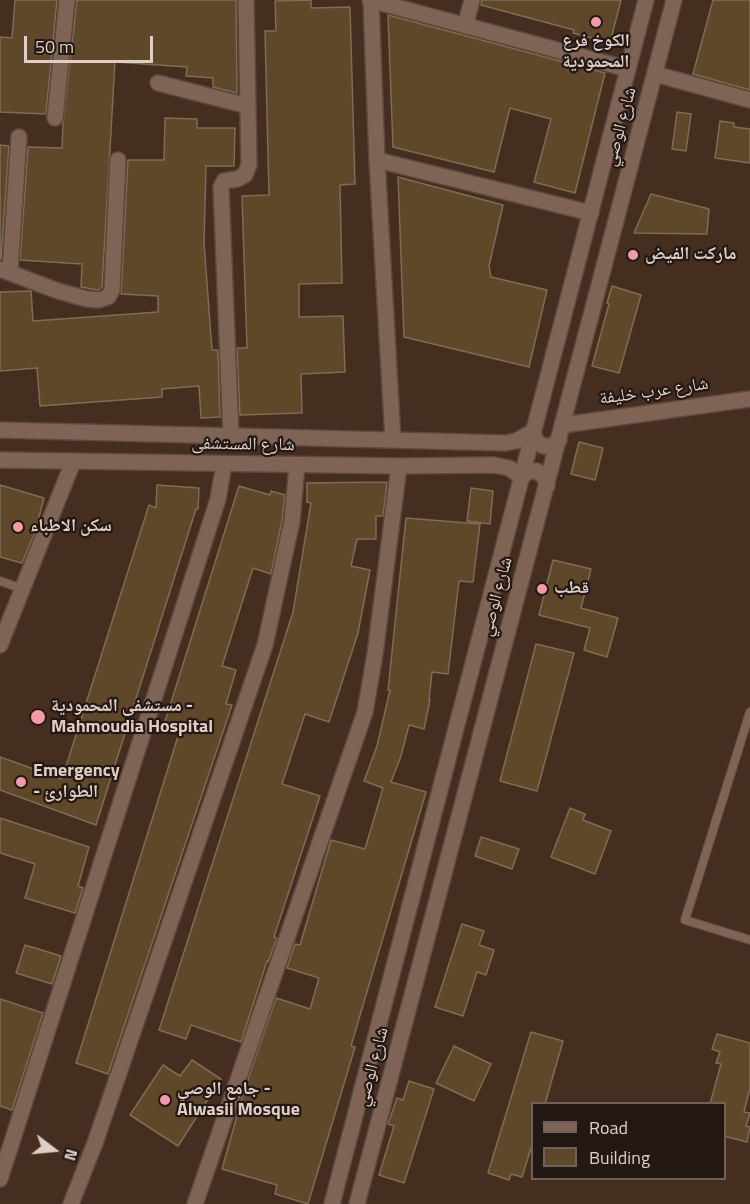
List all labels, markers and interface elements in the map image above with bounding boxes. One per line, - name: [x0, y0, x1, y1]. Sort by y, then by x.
- marker: الكوخ فرع المحمودية: [589, 15, 603, 29]
- scale bar: [27, 24, 156, 62]
- place label: الكوخ فرع المحمودية: [562, 31, 630, 74]
- text: 50 m: [35, 33, 74, 60]
- street label: شارع الوصي: [600, 85, 642, 169]
- place label: ماركت الفيض: [645, 244, 736, 266]
- marker: ماركت الفيض: [626, 248, 640, 262]
- street label: شارع عرب خليفة: [598, 374, 710, 410]
- street label: شارع المستشفى: [191, 433, 295, 457]
- place label: سكن الاطباء: [30, 516, 112, 538]
- marker: سكن الاطباء: [11, 520, 25, 534]
- street label: شارع الوصي: [476, 555, 518, 639]
- place label: قطب: [554, 578, 589, 600]
- marker: قطب: [535, 582, 549, 596]
- place label: مستشفى المحمودية - Mahmoudia Hospital: [51, 696, 213, 738]
- marker: مستشفى المحمودية - Mahmoudia Hospital: [29, 708, 47, 726]
- place label: Emergency - الطوارئ: [33, 761, 120, 804]
- marker: Emergency - الطوارئ: [14, 775, 28, 789]
- street label: شارع الوصي: [352, 1025, 394, 1109]
- place label: جامع الوصي - Alwasii Mosque: [177, 1079, 300, 1122]
- marker: جامع الوصي - Alwasii Mosque: [158, 1093, 172, 1107]
- legend: [531, 1102, 726, 1180]
- text: Road: [589, 1114, 628, 1141]
- north arrow: [24, 1120, 84, 1180]
- text: Building: [589, 1144, 650, 1171]
- text: N: [58, 1146, 84, 1164]

